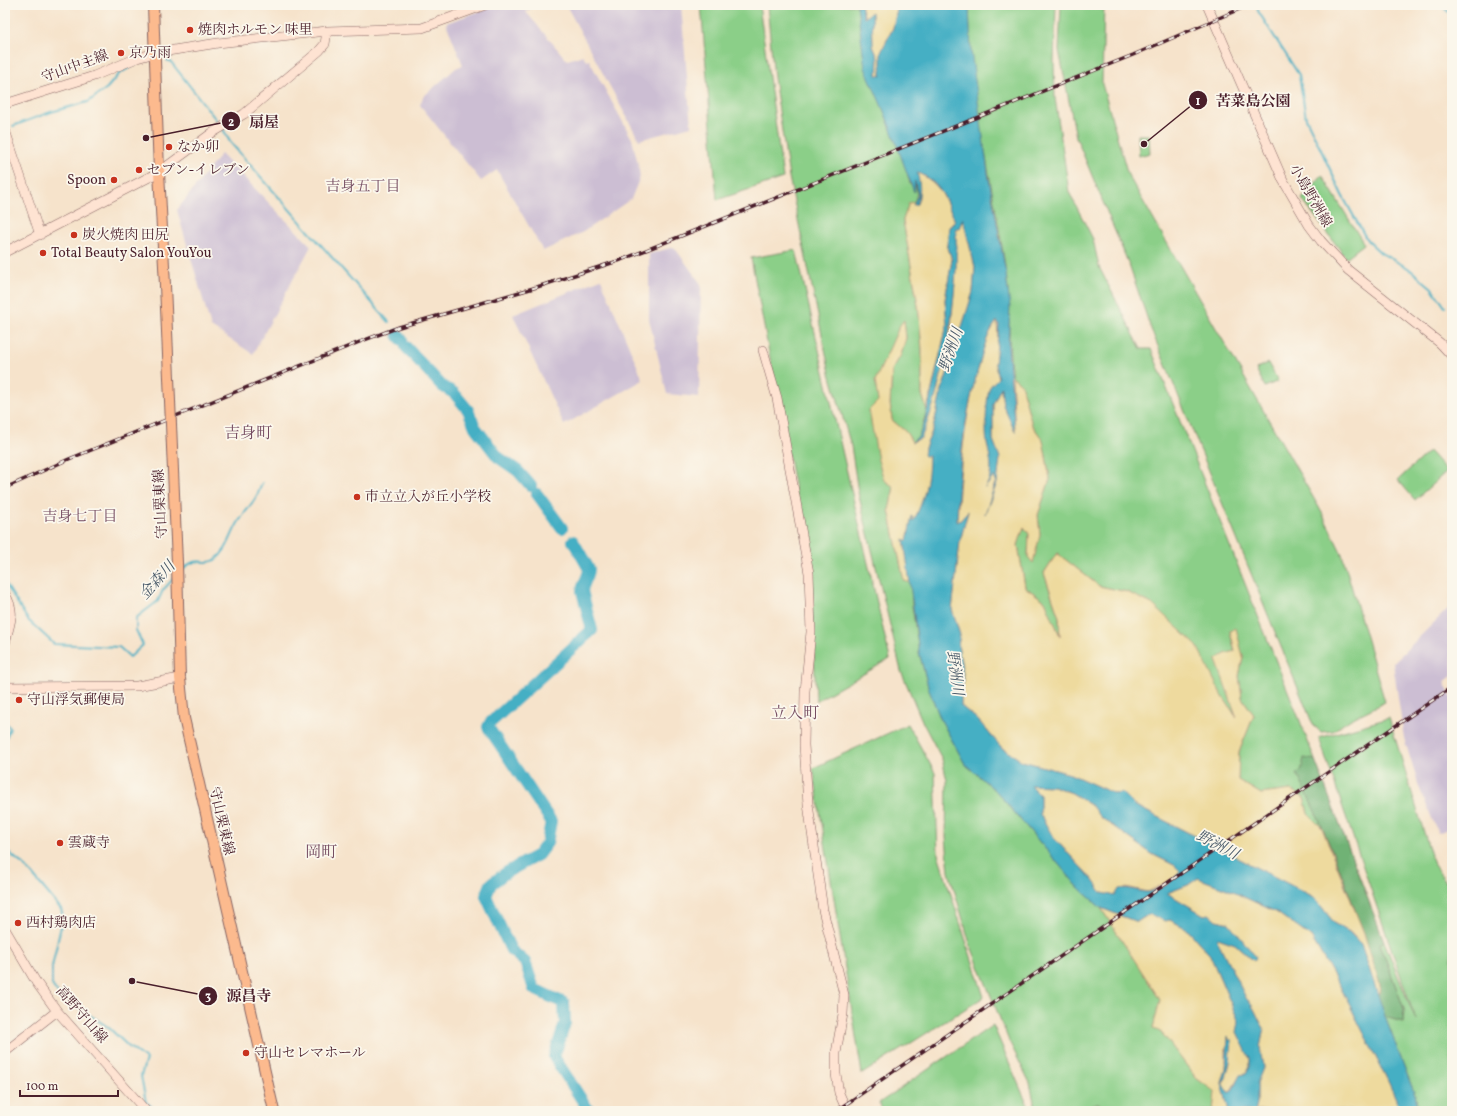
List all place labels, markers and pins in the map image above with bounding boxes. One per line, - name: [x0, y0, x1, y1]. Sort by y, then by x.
- place label: 焼肉ホルモン 味里: [198, 21, 313, 40]
- marker: 焼肉ホルモン 味里: [185, 25, 195, 35]
- place label: 京乃雨: [129, 44, 171, 63]
- marker: 京乃雨: [116, 48, 126, 58]
- callout: 苦菜島公園: [1188, 87, 1299, 114]
- callout: 扇屋: [221, 108, 287, 135]
- place label: なか卯: [177, 138, 219, 157]
- marker: なか卯: [164, 142, 174, 152]
- place label: セブン-イレブン: [147, 161, 250, 180]
- marker: セブン-イレブン: [134, 165, 144, 175]
- place label: Spoon: [67, 171, 106, 190]
- marker: Spoon: [109, 175, 119, 185]
- place label: 炭火焼肉 田尻: [82, 226, 169, 245]
- marker: 炭火焼肉 田尻: [69, 230, 79, 240]
- place label: Total Beauty Salon YouYou: [51, 244, 212, 263]
- marker: Total Beauty Salon YouYou: [38, 248, 48, 258]
- place label: 市立立入が丘小学校: [365, 488, 491, 507]
- marker: 市立立入が丘小学校: [352, 492, 362, 502]
- place label: 守山浮気郵便局: [27, 691, 125, 710]
- marker: 守山浮気郵便局: [14, 695, 24, 705]
- place label: 雲蔵寺: [68, 834, 110, 853]
- marker: 雲蔵寺: [55, 838, 65, 848]
- place label: 西村鶏肉店: [26, 914, 96, 933]
- marker: 西村鶏肉店: [13, 918, 23, 928]
- callout: 源昌寺: [198, 983, 279, 1010]
- place label: 守山セレマホール: [254, 1044, 366, 1063]
- marker: 守山セレマホール: [241, 1048, 251, 1058]

